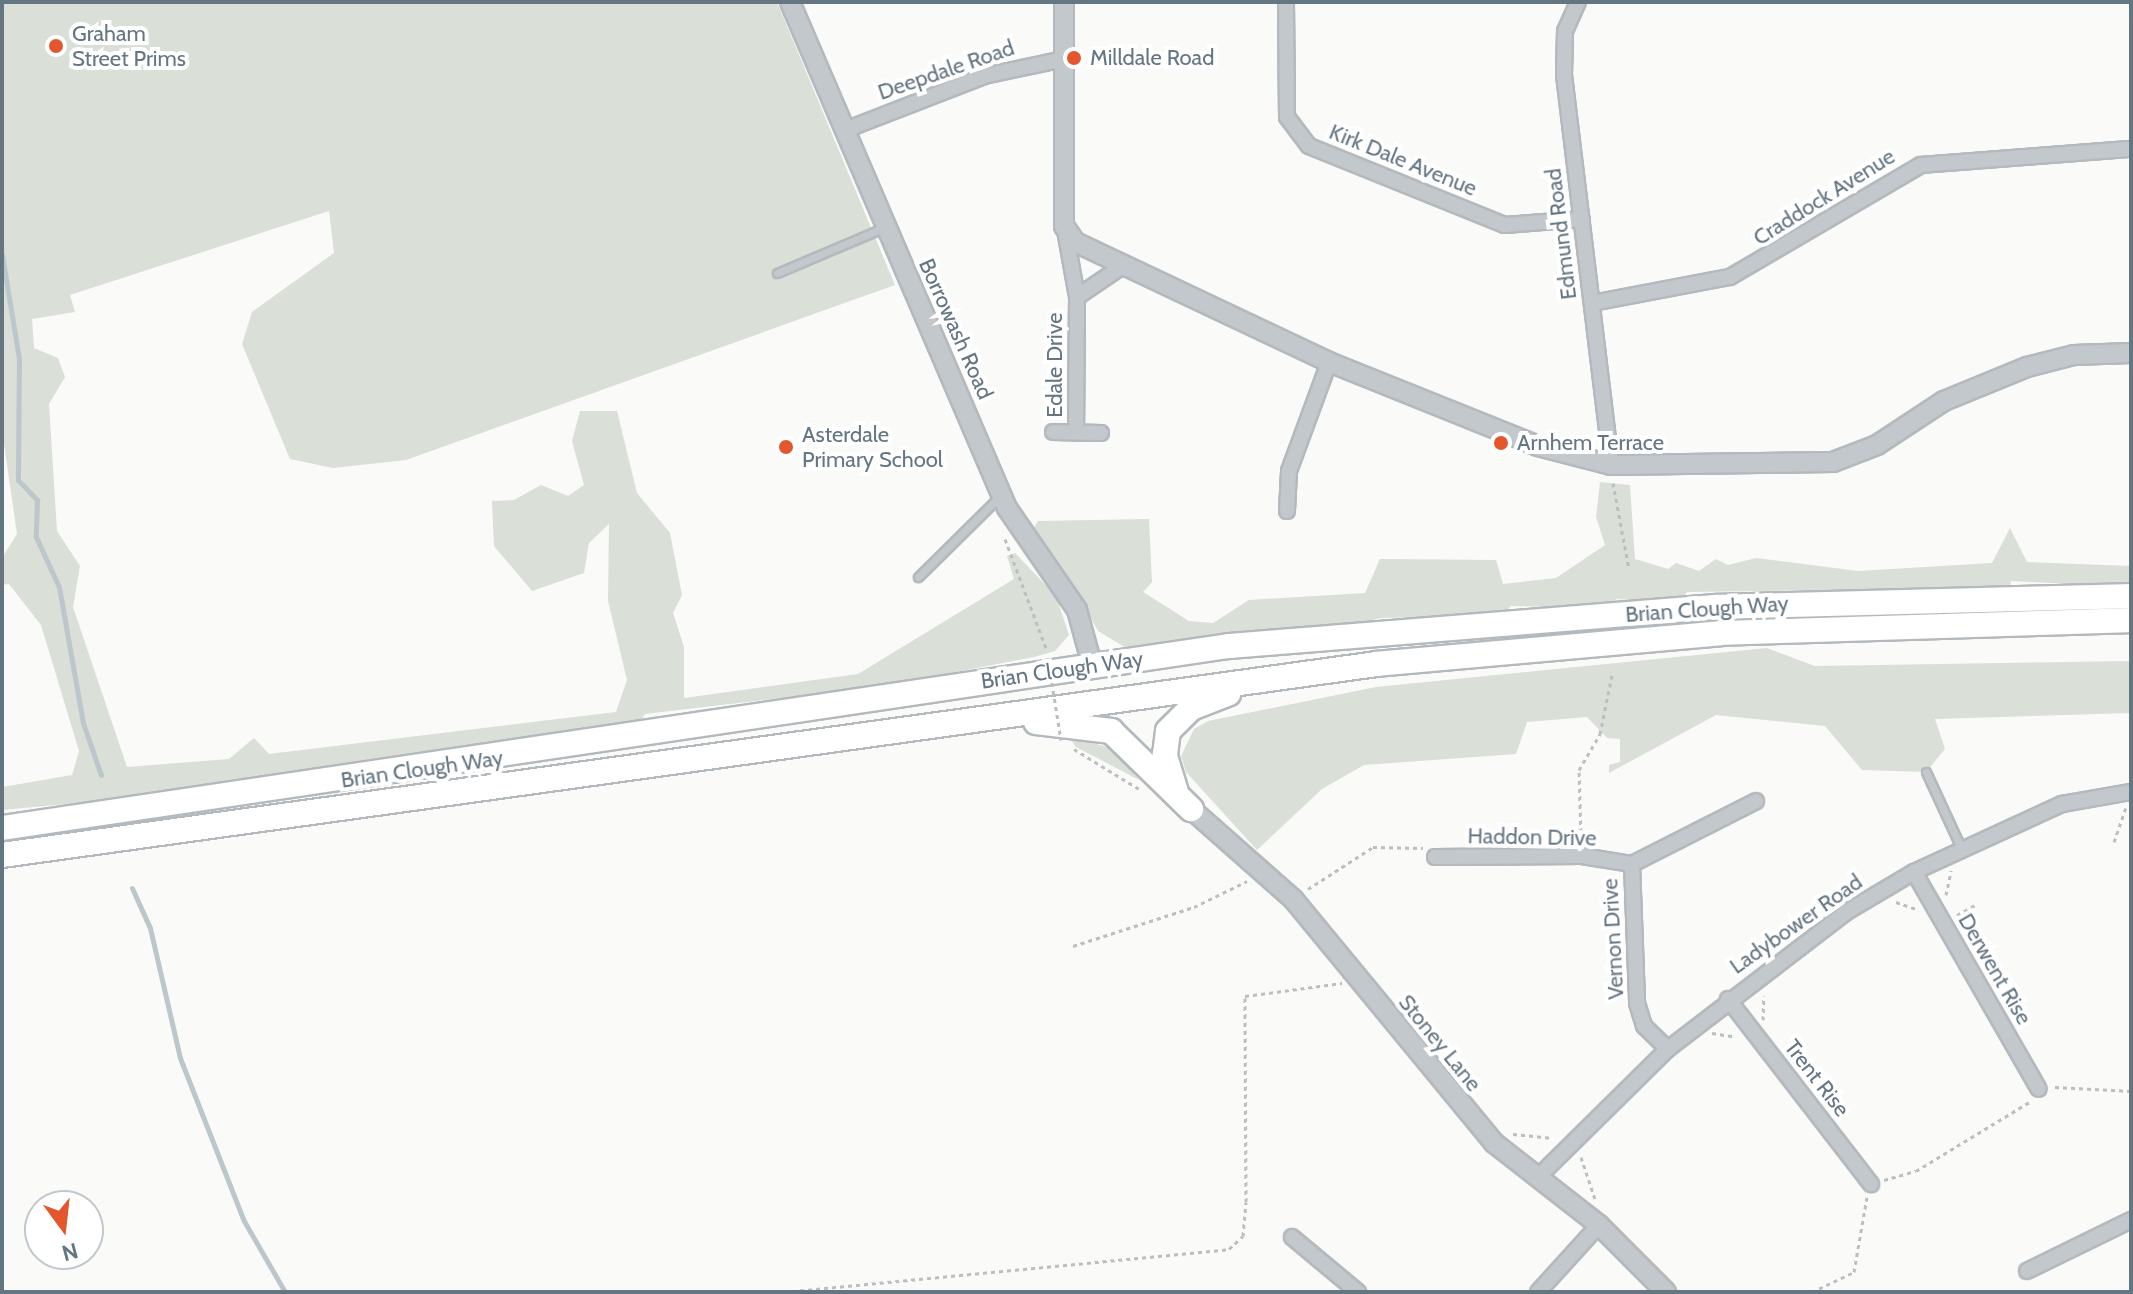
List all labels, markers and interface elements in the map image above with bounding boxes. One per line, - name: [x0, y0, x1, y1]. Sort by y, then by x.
- place label: Graham Street Prims: [72, 20, 186, 72]
- street label: Deepdale Road: [874, 34, 1018, 106]
- marker: Graham Street Prims: [47, 37, 65, 55]
- place label: Milldale Road: [1090, 45, 1214, 71]
- marker: Milldale Road: [1065, 49, 1083, 67]
- street label: Kirk Dale Avenue: [1325, 118, 1481, 202]
- street label: Craddock Avenue: [1748, 143, 1900, 251]
- street label: Edmund Road: [1540, 167, 1582, 301]
- street label: Borrowash Road: [913, 255, 999, 403]
- street label: Edale Drive: [1042, 312, 1068, 418]
- place label: Asterdale Primary School: [802, 421, 943, 472]
- place label: Arnhem Terrace: [1517, 430, 1664, 456]
- marker: Arnhem Terrace: [1492, 434, 1510, 452]
- marker: Asterdale Primary School: [777, 438, 795, 456]
- street label: Brian Clough Way: [1624, 590, 1790, 628]
- street label: Brian Clough Way: [979, 646, 1145, 694]
- street label: Brian Clough Way: [339, 745, 505, 793]
- street label: Haddon Drive: [1467, 823, 1597, 851]
- street label: Ladybower Road: [1725, 868, 1867, 980]
- street label: Vernon Drive: [1597, 878, 1629, 1000]
- street label: Derwent Rise: [1953, 909, 2037, 1029]
- street label: Stoney Lane: [1393, 989, 1487, 1097]
- street label: Trent Rise: [1779, 1034, 1855, 1122]
- north arrow: [24, 1190, 104, 1270]
- text: N: [59, 1237, 81, 1267]

